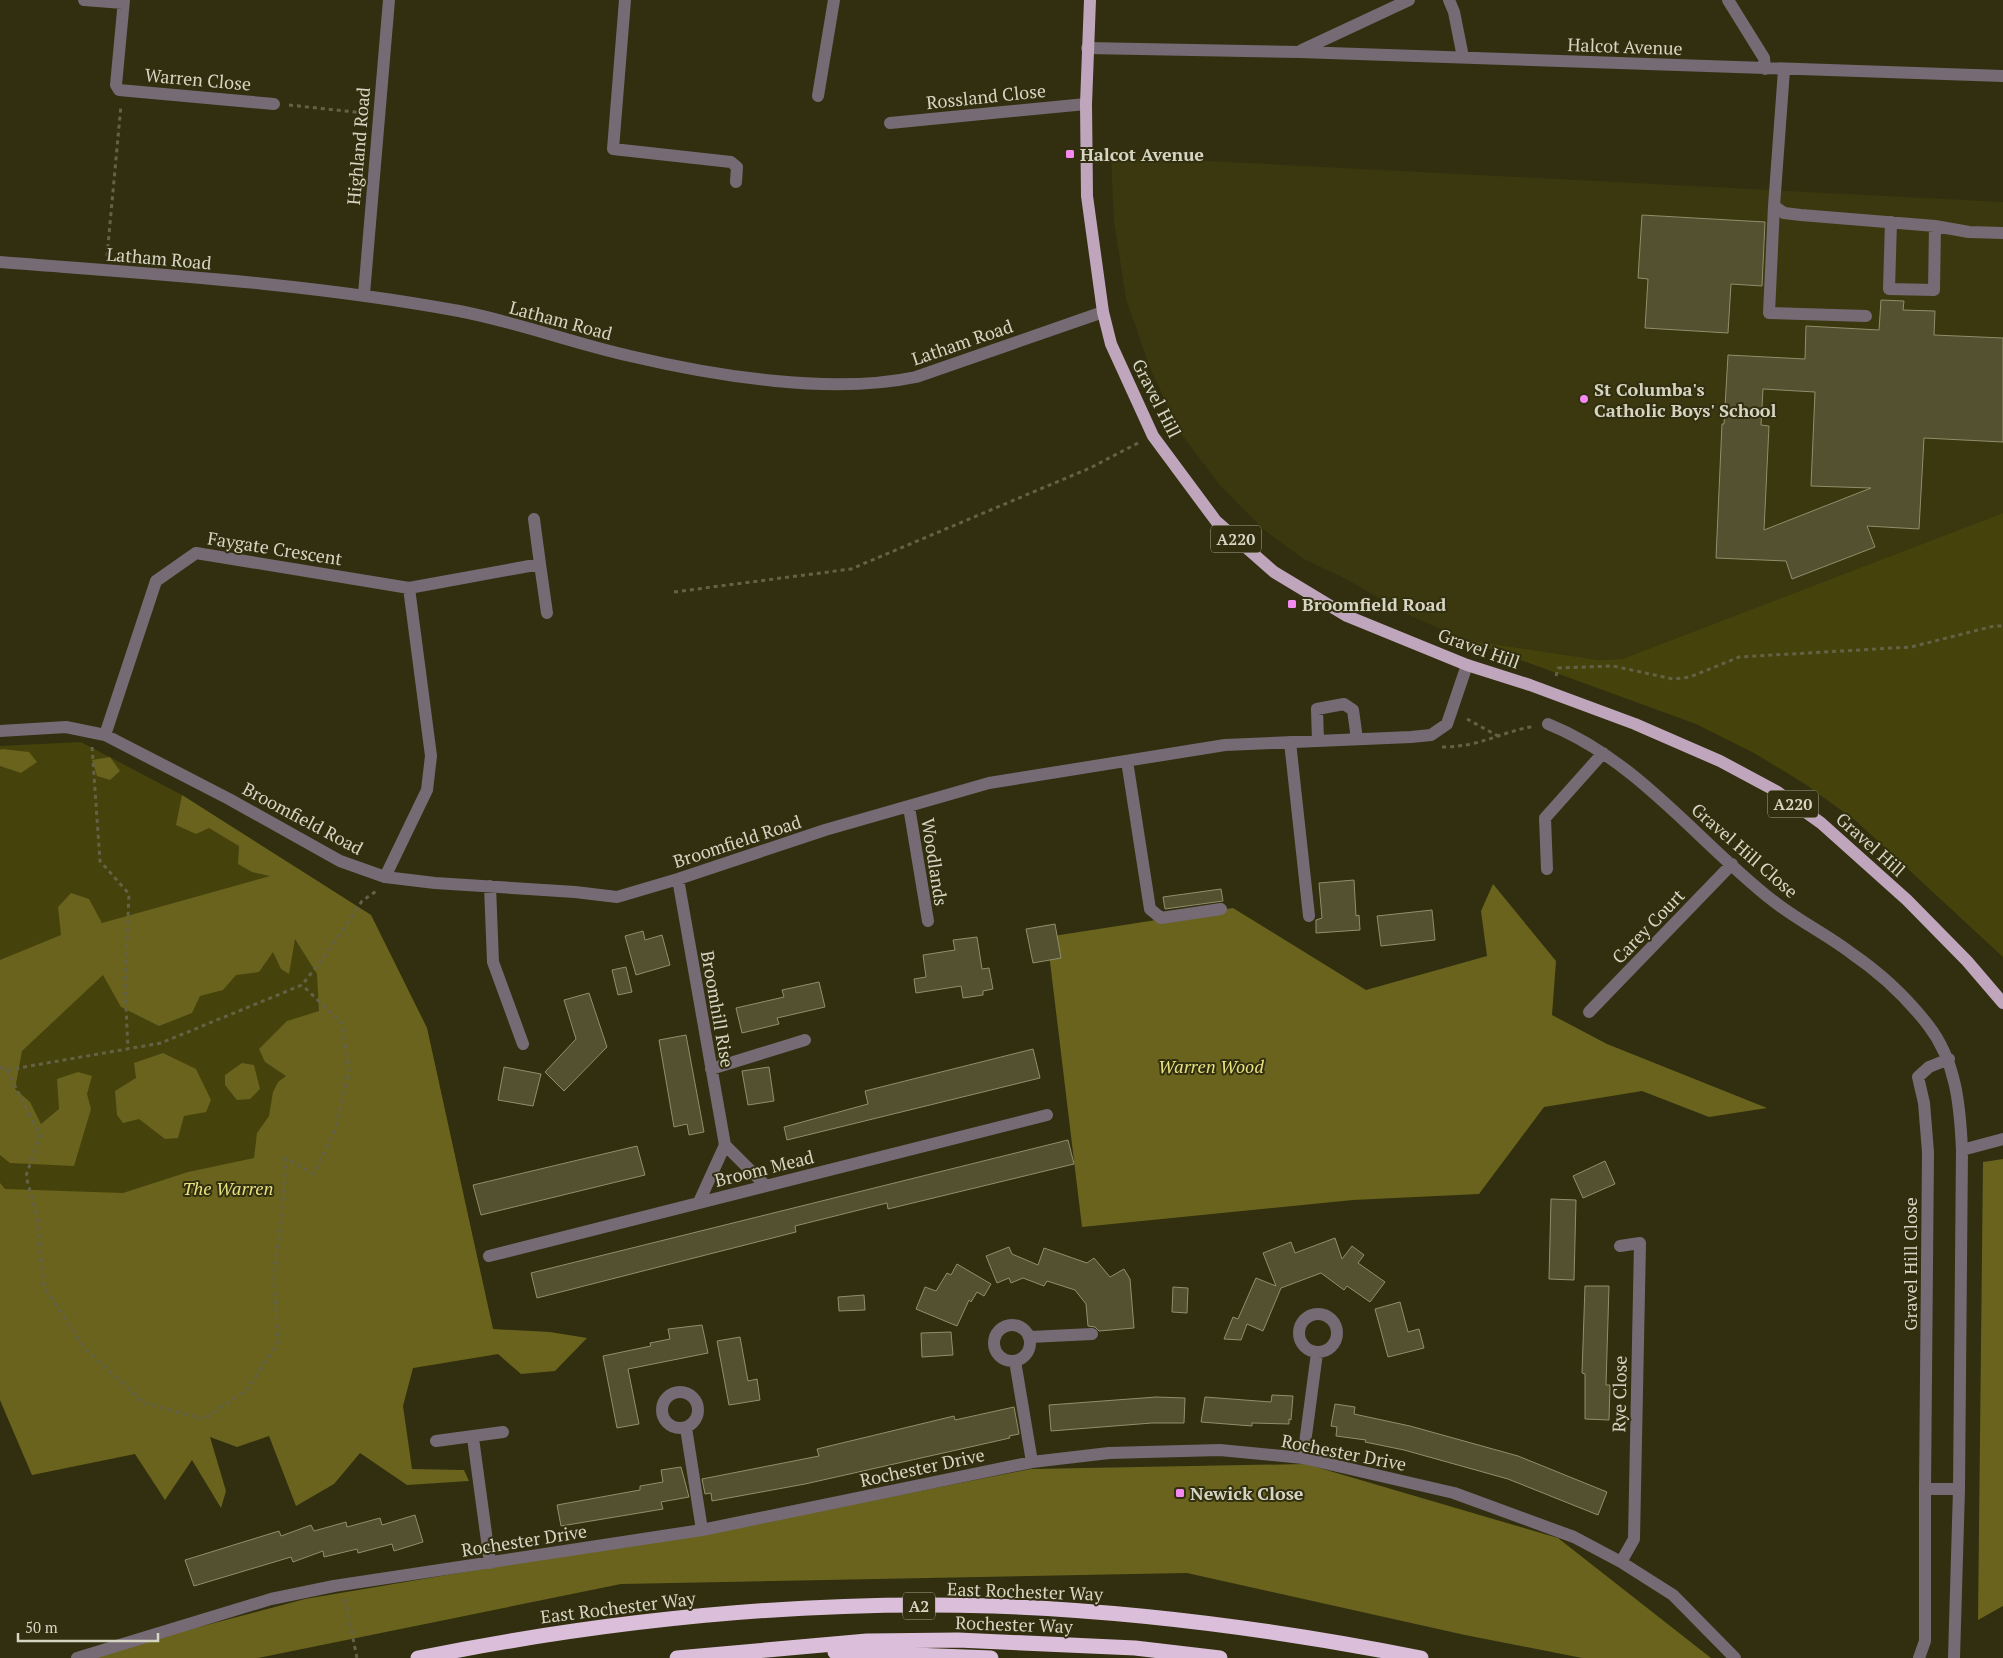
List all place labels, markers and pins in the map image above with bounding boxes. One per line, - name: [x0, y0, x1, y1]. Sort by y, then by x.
- place label: Halcot Avenue: [1080, 142, 1204, 166]
- marker: Halcot Avenue: [1064, 148, 1076, 160]
- place label: St Columba's Catholic Boys' School: [1594, 377, 1777, 422]
- marker: St Columba's Catholic Boys' School: [1578, 393, 1590, 405]
- place label: Broomfield Road: [1302, 592, 1446, 616]
- marker: Broomfield Road: [1286, 598, 1298, 610]
- place label: Newick Close: [1190, 1481, 1304, 1505]
- marker: Newick Close: [1174, 1487, 1186, 1499]

